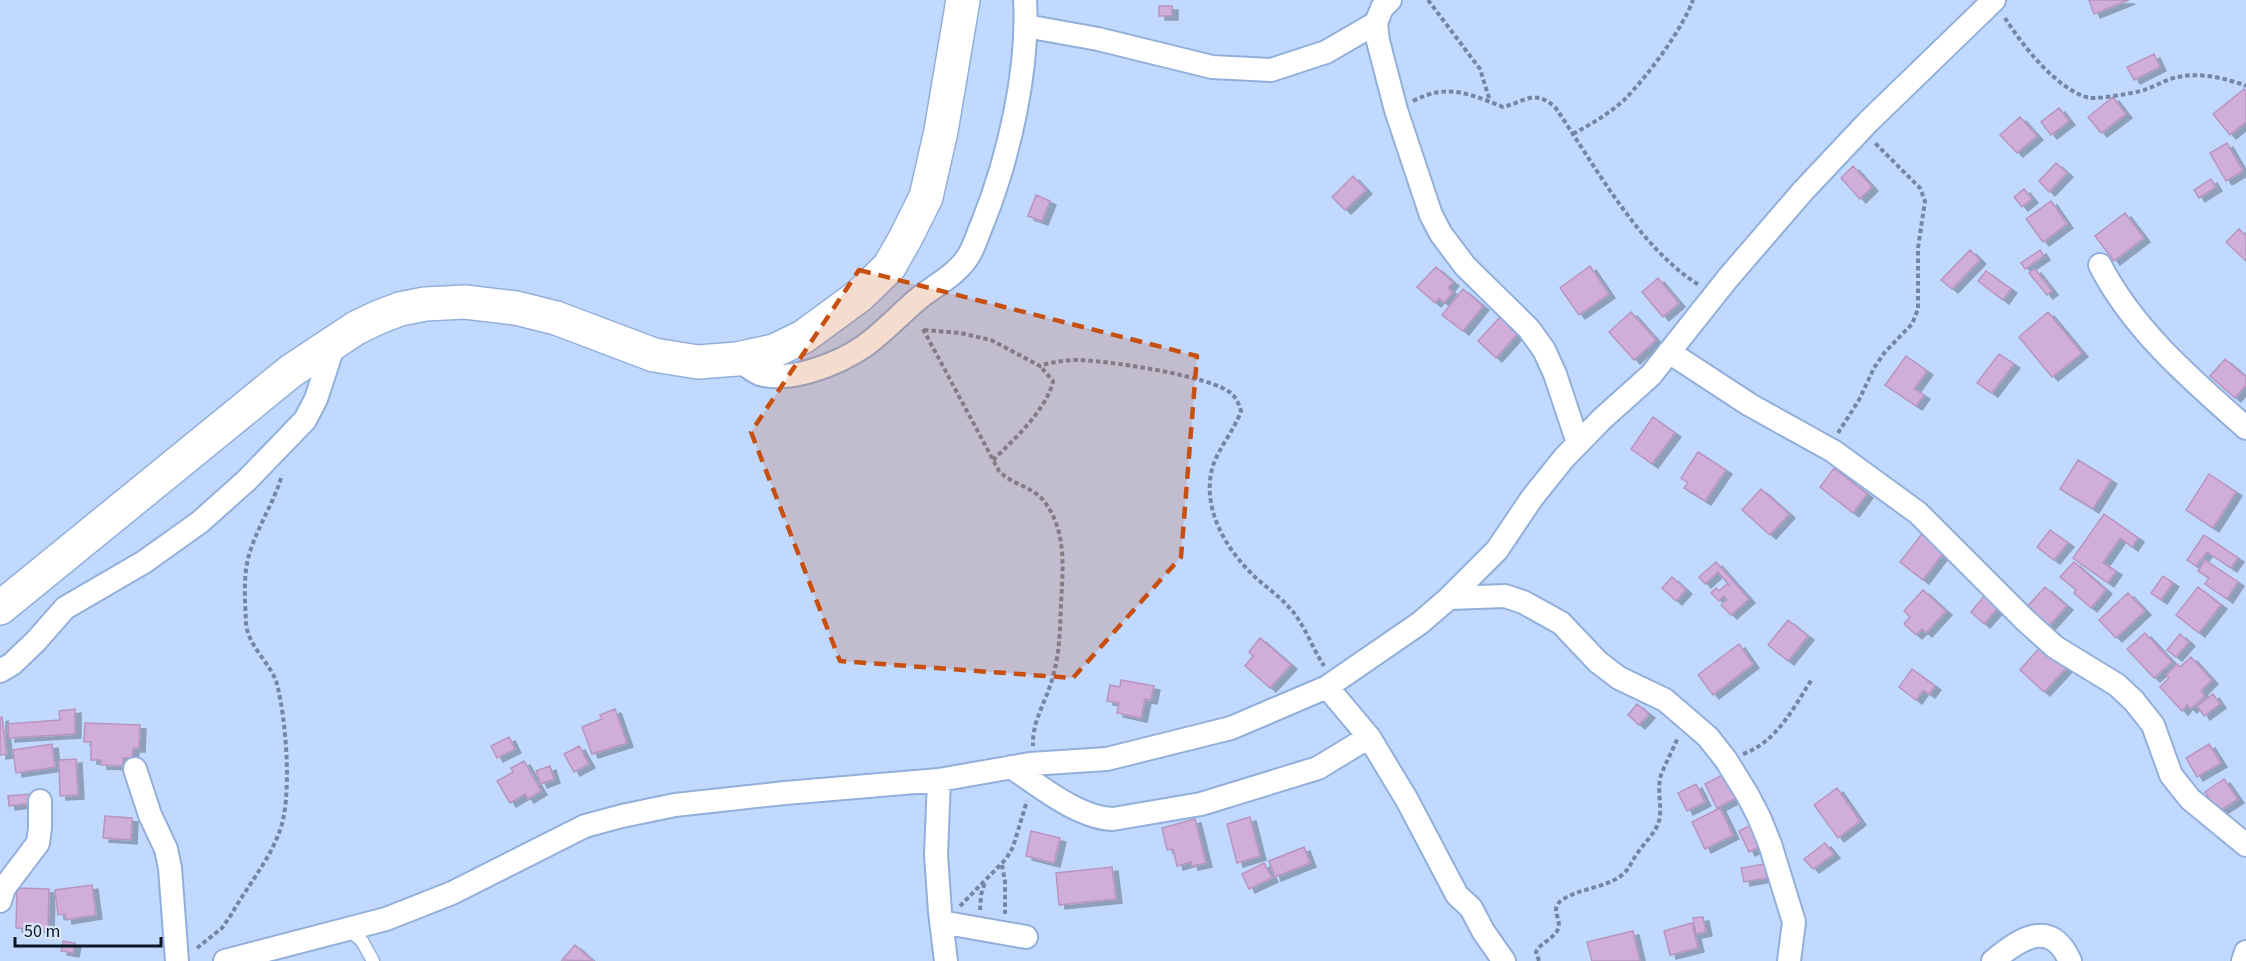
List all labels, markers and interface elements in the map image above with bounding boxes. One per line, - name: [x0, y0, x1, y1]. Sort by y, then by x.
- scale bar: [15, 910, 160, 948]
- text: 50 m: [24, 919, 60, 944]

